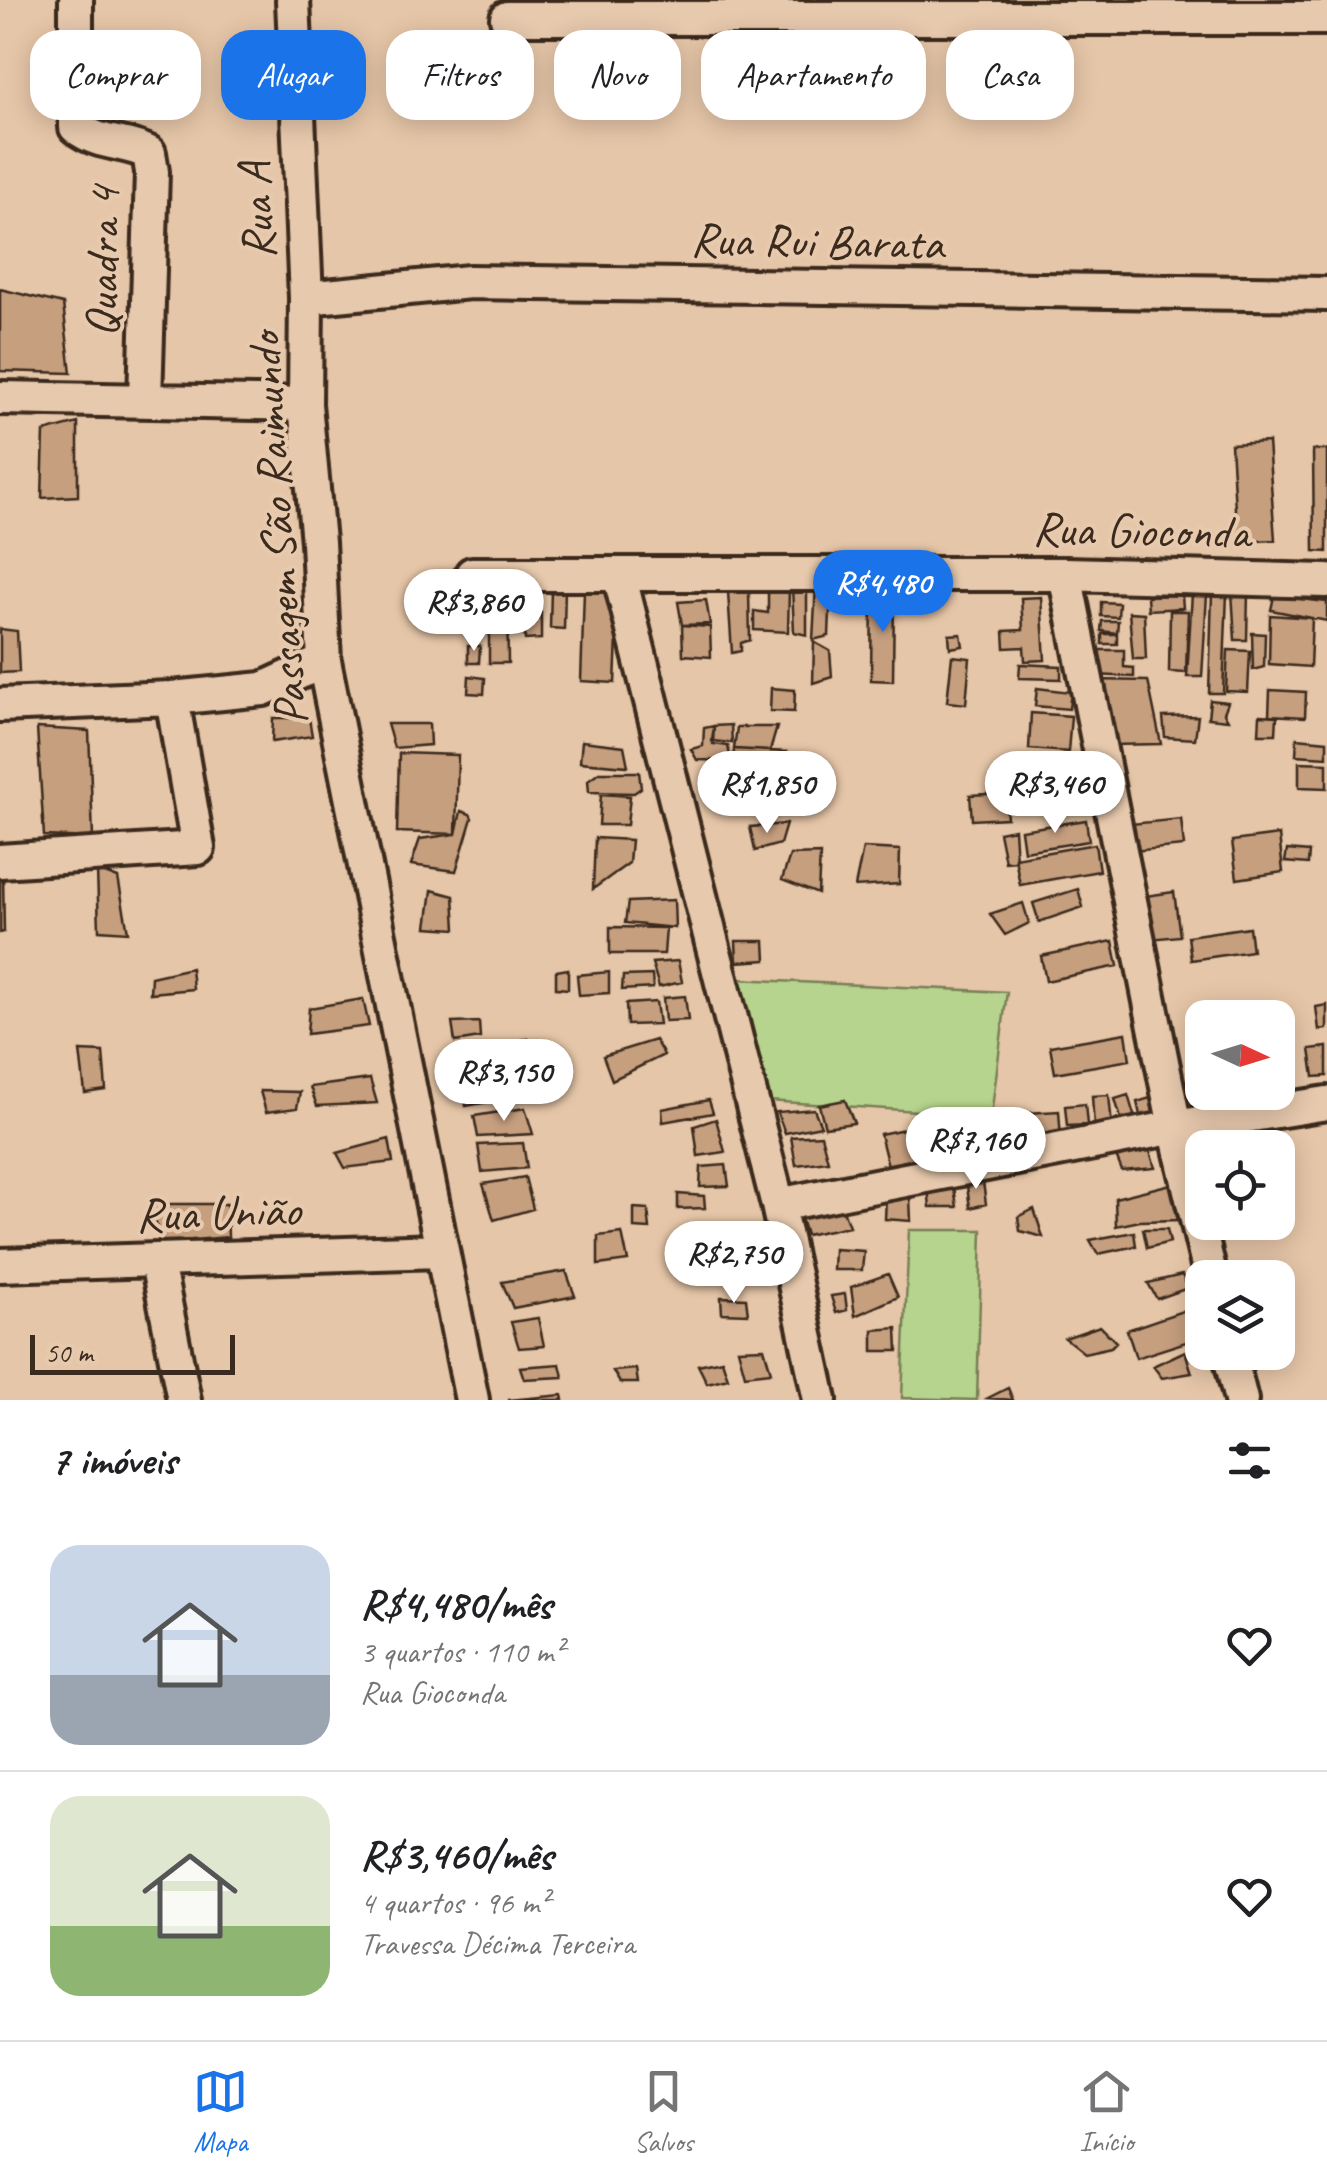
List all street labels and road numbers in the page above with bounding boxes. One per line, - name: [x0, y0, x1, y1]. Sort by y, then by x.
- street label: Rua A: [223, 159, 288, 261]
- street label: Quadra 4: [71, 182, 133, 338]
- street label: Rua Rui Barata: [690, 209, 947, 273]
- street label: Passagem São Raimundo: [233, 326, 321, 727]
- street label: Rua Gioconda: [1032, 498, 1254, 562]
- street label: Rua União: [135, 1179, 304, 1245]

